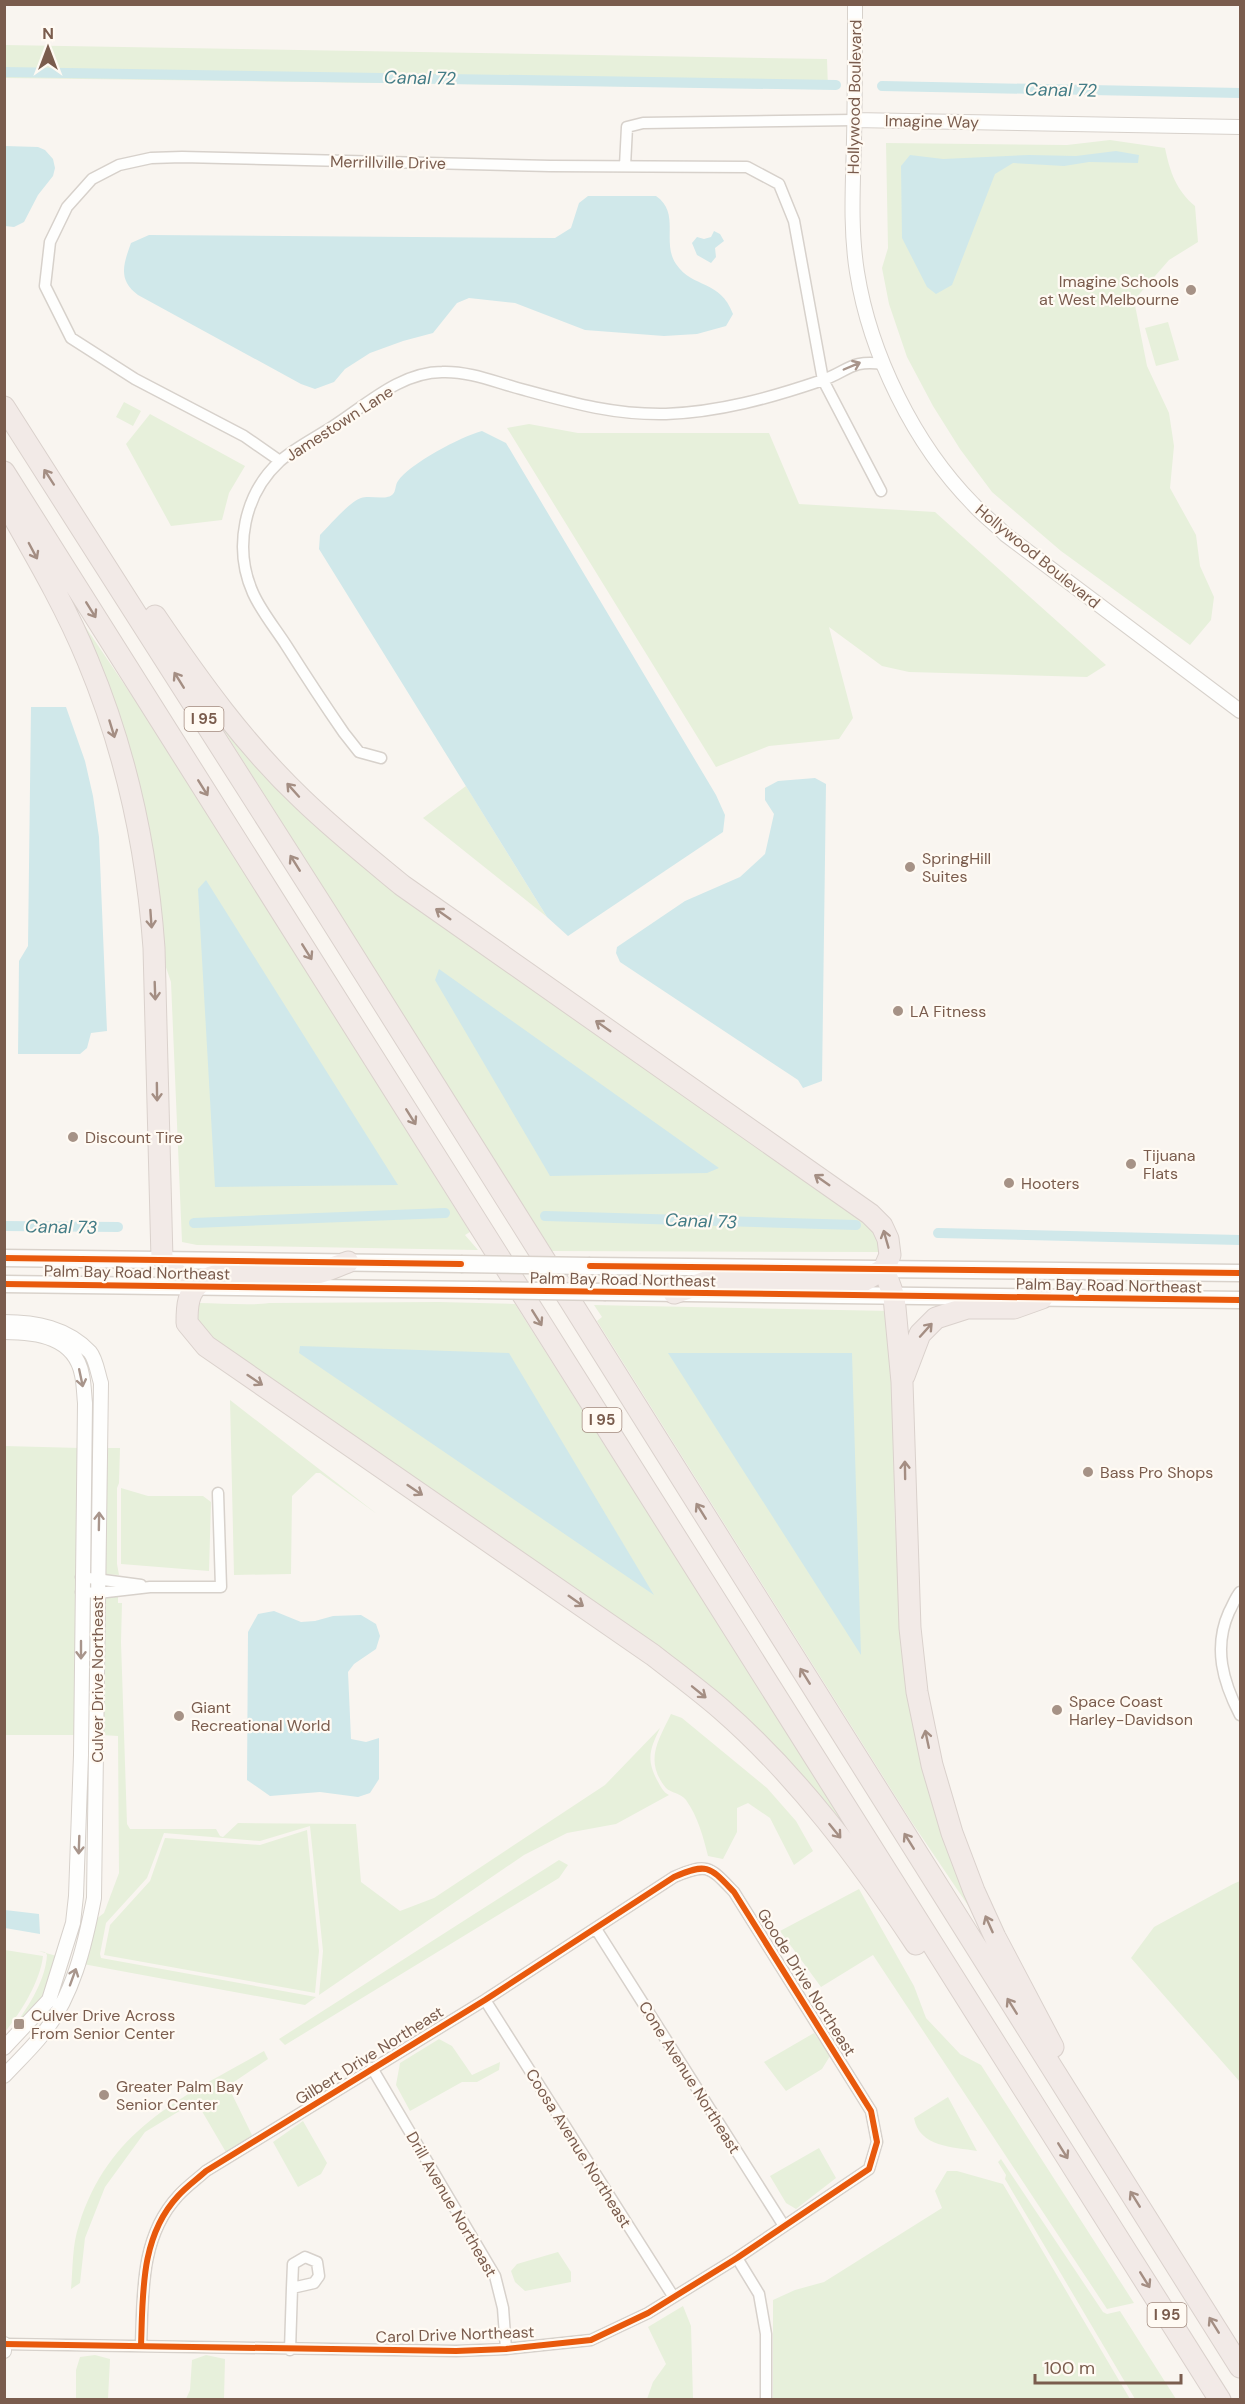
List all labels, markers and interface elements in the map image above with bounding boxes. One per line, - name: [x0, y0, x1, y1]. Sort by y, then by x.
- north arrow: [18, 18, 78, 78]
- street label: Hollywood Boulevard: [843, 20, 866, 174]
- text: N: [42, 23, 54, 44]
- water label: Canal 72: [384, 65, 456, 91]
- water label: Canal 72: [1025, 77, 1097, 103]
- street label: Imagine Way: [885, 110, 979, 133]
- street label: Merrillville Drive: [330, 151, 446, 174]
- place label: Imagine Schools at West Melbourne: [1039, 271, 1179, 310]
- marker: Imagine Schools at West Melbourne: [1184, 283, 1198, 297]
- one-way arrow: [842, 360, 861, 371]
- street label: Jamestown Lane: [282, 381, 397, 466]
- one-way arrow: [43, 469, 55, 486]
- street label: Hollywood Boulevard: [971, 500, 1104, 613]
- one-way arrow: [27, 542, 39, 559]
- one-way arrow: [86, 601, 98, 618]
- one-way arrow: [173, 672, 185, 689]
- road number: I 95: [184, 707, 224, 731]
- one-way arrow: [107, 719, 118, 738]
- one-way arrow: [197, 779, 209, 795]
- one-way arrow: [286, 783, 300, 798]
- place label: SpringHill Suites: [922, 848, 991, 887]
- one-way arrow: [288, 854, 301, 871]
- marker: SpringHill Suites: [903, 860, 917, 874]
- one-way arrow: [436, 908, 452, 920]
- one-way arrow: [146, 909, 157, 929]
- one-way arrow: [301, 944, 313, 960]
- one-way arrow: [149, 980, 160, 1000]
- place label: LA Fitness: [910, 1001, 986, 1022]
- marker: LA Fitness: [891, 1004, 905, 1018]
- one-way arrow: [595, 1020, 612, 1032]
- one-way arrow: [152, 1082, 163, 1102]
- one-way arrow: [405, 1109, 417, 1125]
- place label: Discount Tire: [85, 1127, 183, 1148]
- marker: Discount Tire: [66, 1130, 80, 1144]
- place label: Tijuana Flats: [1143, 1145, 1195, 1184]
- marker: Tijuana Flats: [1124, 1157, 1138, 1171]
- place label: Hooters: [1021, 1173, 1080, 1194]
- one-way arrow: [814, 1174, 830, 1186]
- marker: Hooters: [1002, 1176, 1016, 1190]
- water label: Canal 73: [664, 1208, 738, 1234]
- water label: Canal 73: [25, 1214, 97, 1240]
- one-way arrow: [880, 1230, 892, 1249]
- street label: Palm Bay Road Northeast: [44, 1260, 230, 1285]
- street label: Palm Bay Road Northeast: [530, 1267, 716, 1292]
- street label: Palm Bay Road Northeast: [1016, 1273, 1202, 1298]
- one-way arrow: [532, 1309, 544, 1326]
- one-way arrow: [919, 1322, 933, 1337]
- one-way arrow: [76, 1368, 87, 1387]
- one-way arrow: [246, 1373, 263, 1386]
- road number: I 95: [582, 1408, 622, 1432]
- one-way arrow: [899, 1460, 910, 1480]
- place label: Bass Pro Shops: [1100, 1462, 1213, 1483]
- marker: Bass Pro Shops: [1081, 1465, 1095, 1479]
- one-way arrow: [407, 1484, 423, 1496]
- one-way arrow: [695, 1503, 707, 1520]
- one-way arrow: [93, 1511, 105, 1531]
- street label: Culver Drive Northeast: [87, 1595, 108, 1763]
- one-way arrow: [567, 1595, 583, 1607]
- one-way arrow: [75, 1640, 87, 1660]
- one-way arrow: [799, 1668, 811, 1685]
- one-way arrow: [691, 1685, 707, 1698]
- place label: Space Coast Harley-Davidson: [1069, 1691, 1193, 1730]
- place label: Giant Recreational World: [191, 1697, 330, 1736]
- marker: Space Coast Harley-Davidson: [1050, 1703, 1064, 1717]
- marker: Giant Recreational World: [172, 1709, 186, 1723]
- one-way arrow: [921, 1730, 932, 1750]
- one-way arrow: [828, 1823, 842, 1838]
- one-way arrow: [902, 1833, 914, 1850]
- one-way arrow: [73, 1835, 84, 1855]
- street label: Goode Drive Northeast: [753, 1904, 861, 2060]
- one-way arrow: [982, 1915, 994, 1933]
- one-way arrow: [68, 1968, 79, 1987]
- street label: Cone Avenue Northeast: [634, 1997, 745, 2157]
- one-way arrow: [1006, 1998, 1019, 2015]
- street label: Gilbert Drive Northeast: [291, 2001, 447, 2110]
- place label: Culver Drive Across From Senior Center: [31, 2005, 175, 2044]
- marker: Culver Drive Across From Senior Center: [12, 2017, 26, 2031]
- street label: Coosa Avenue Northeast: [521, 2065, 636, 2232]
- place label: Greater Palm Bay Senior Center: [116, 2076, 243, 2115]
- marker: Greater Palm Bay Senior Center: [97, 2088, 111, 2102]
- street label: Drill Avenue Northeast: [401, 2128, 502, 2281]
- one-way arrow: [1057, 2142, 1069, 2159]
- one-way arrow: [1128, 2191, 1140, 2208]
- one-way arrow: [1139, 2271, 1151, 2288]
- road number: I 95: [1148, 2303, 1186, 2327]
- one-way arrow: [1208, 2317, 1220, 2334]
- street label: Carol Drive Northeast: [375, 2321, 535, 2348]
- scale bar: [1035, 2347, 1180, 2385]
- text: 100 m: [1044, 2356, 1095, 2380]

